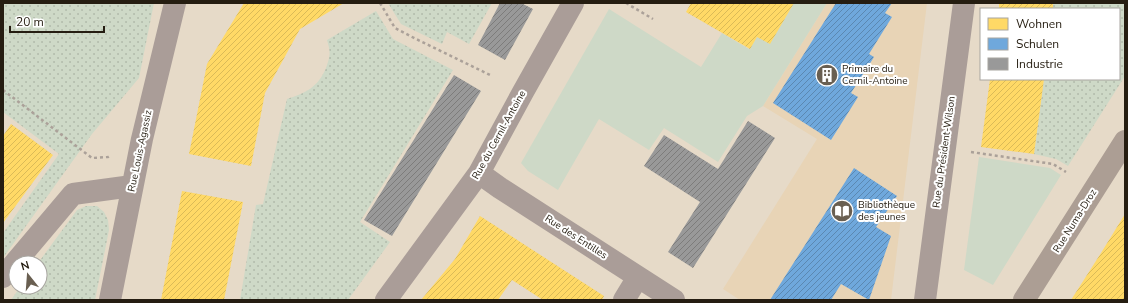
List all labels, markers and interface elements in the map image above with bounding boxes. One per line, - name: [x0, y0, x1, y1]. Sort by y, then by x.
- scale bar: [10, 8, 104, 34]
- legend: [980, 8, 1120, 80]
- text: 20 m: [16, 14, 44, 30]
- text: Wohnen: [1016, 16, 1062, 32]
- text: Schulen: [1016, 36, 1059, 52]
- text: Industrie: [1016, 56, 1063, 72]
- building icon: Primaire du Cernil-Antoine: [814, 62, 840, 88]
- place label: Primaire du Cernil-Antoine: [842, 62, 908, 88]
- street label: Rue du Cernil-Antoine: [469, 88, 529, 182]
- street label: Rue du Président-Wilson: [929, 95, 959, 209]
- street label: Rue Louis-Agassiz: [125, 109, 156, 193]
- street label: Rue Numa-Droz: [1050, 186, 1100, 255]
- library icon: Bibliothèque des jeunes: [829, 198, 855, 224]
- place label: Bibliothèque des jeunes: [858, 198, 915, 224]
- street label: Rue des Entilles: [542, 212, 610, 263]
- north arrow: [8, 255, 48, 295]
- text: N: [19, 258, 31, 274]

